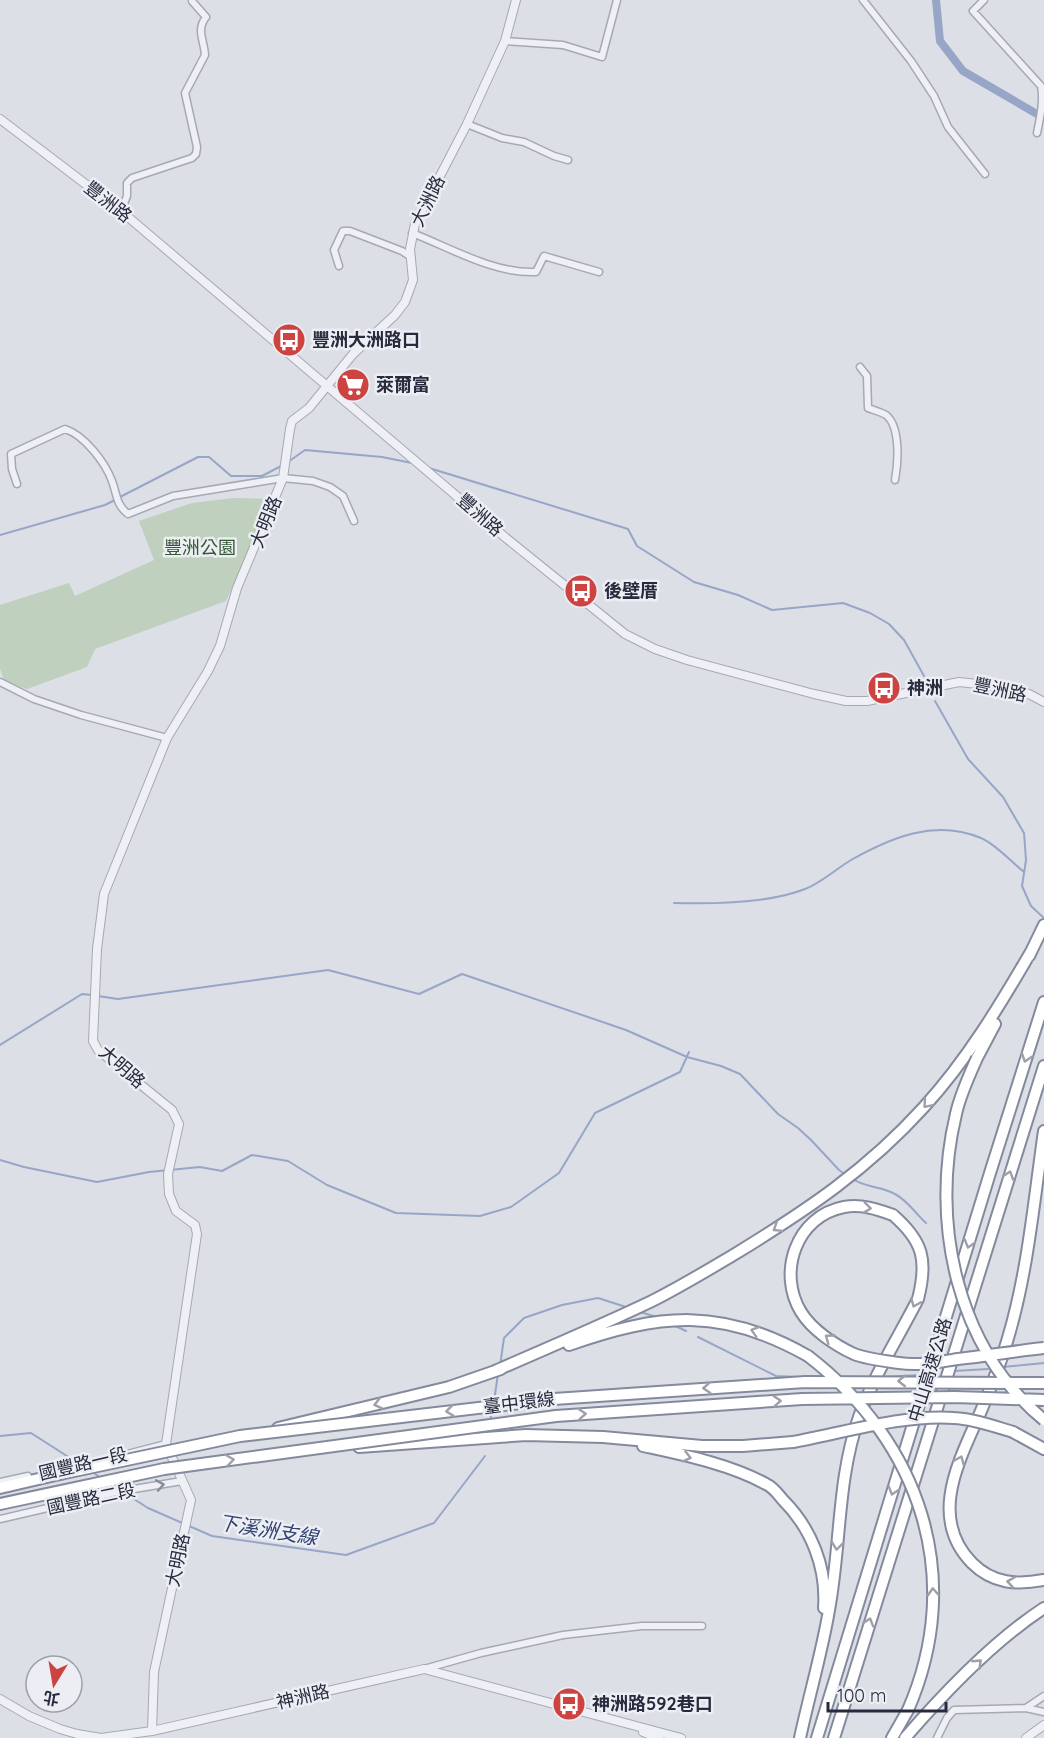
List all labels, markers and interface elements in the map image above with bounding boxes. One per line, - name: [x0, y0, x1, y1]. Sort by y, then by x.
- street label: 大洲路: [405, 171, 450, 230]
- street label: 豐洲路: [80, 176, 137, 227]
- bus stop icon: 豐洲大洲路口: [271, 322, 307, 358]
- place label: 豐洲大洲路口: [312, 328, 420, 351]
- supermarket icon: 萊爾富: [335, 367, 371, 403]
- place label: 萊爾富: [376, 373, 430, 396]
- street label: 豐洲路: [452, 488, 508, 541]
- street label: 大明路: [245, 492, 286, 551]
- park label: 豐洲公園: [164, 536, 236, 559]
- bus stop icon: 後壁厝: [563, 573, 599, 609]
- place label: 後壁厝: [604, 579, 658, 602]
- bus stop icon: 神洲: [866, 670, 902, 706]
- street label: 豐洲路: [971, 673, 1029, 706]
- place label: 神洲: [907, 676, 943, 699]
- street label: 大明路: [94, 1040, 150, 1093]
- one-way arrow: [1021, 1052, 1034, 1063]
- one-way arrow: [923, 1097, 934, 1108]
- one-way arrow: [1002, 1170, 1015, 1181]
- one-way arrow: [862, 1201, 871, 1213]
- one-way arrow: [773, 1221, 783, 1233]
- one-way arrow: [964, 1238, 976, 1249]
- one-way arrow: [910, 1297, 922, 1308]
- street label: 中山高速公路: [903, 1315, 956, 1425]
- one-way arrow: [750, 1326, 761, 1338]
- one-way arrow: [825, 1335, 836, 1346]
- one-way arrow: [897, 1375, 906, 1387]
- one-way arrow: [702, 1382, 711, 1395]
- street label: 臺中環線: [482, 1387, 556, 1418]
- one-way arrow: [772, 1395, 781, 1408]
- one-way arrow: [373, 1397, 383, 1410]
- one-way arrow: [445, 1405, 454, 1417]
- one-way arrow: [578, 1408, 587, 1421]
- street label: 國豐路一段: [36, 1442, 129, 1485]
- one-way arrow: [682, 1450, 692, 1463]
- one-way arrow: [225, 1454, 234, 1467]
- one-way arrow: [952, 1455, 964, 1466]
- street label: 國豐路二段: [44, 1478, 137, 1519]
- one-way arrow: [155, 1479, 164, 1491]
- one-way arrow: [888, 1485, 900, 1496]
- water label: 下溪洲支線: [217, 1509, 321, 1550]
- street label: 大明路: [161, 1531, 194, 1589]
- one-way arrow: [831, 1541, 844, 1550]
- one-way arrow: [1006, 1576, 1016, 1589]
- one-way arrow: [927, 1588, 940, 1597]
- one-way arrow: [862, 1617, 874, 1628]
- north arrow: [24, 1654, 84, 1714]
- one-way arrow: [971, 1659, 981, 1670]
- scale bar: [828, 1675, 946, 1713]
- street label: 神洲路: [274, 1679, 332, 1714]
- text: 100 m: [837, 1684, 886, 1707]
- bus stop icon: 神洲路592巷口: [551, 1686, 587, 1722]
- text: 北: [41, 1687, 61, 1710]
- place label: 神洲路592巷口: [592, 1692, 713, 1715]

